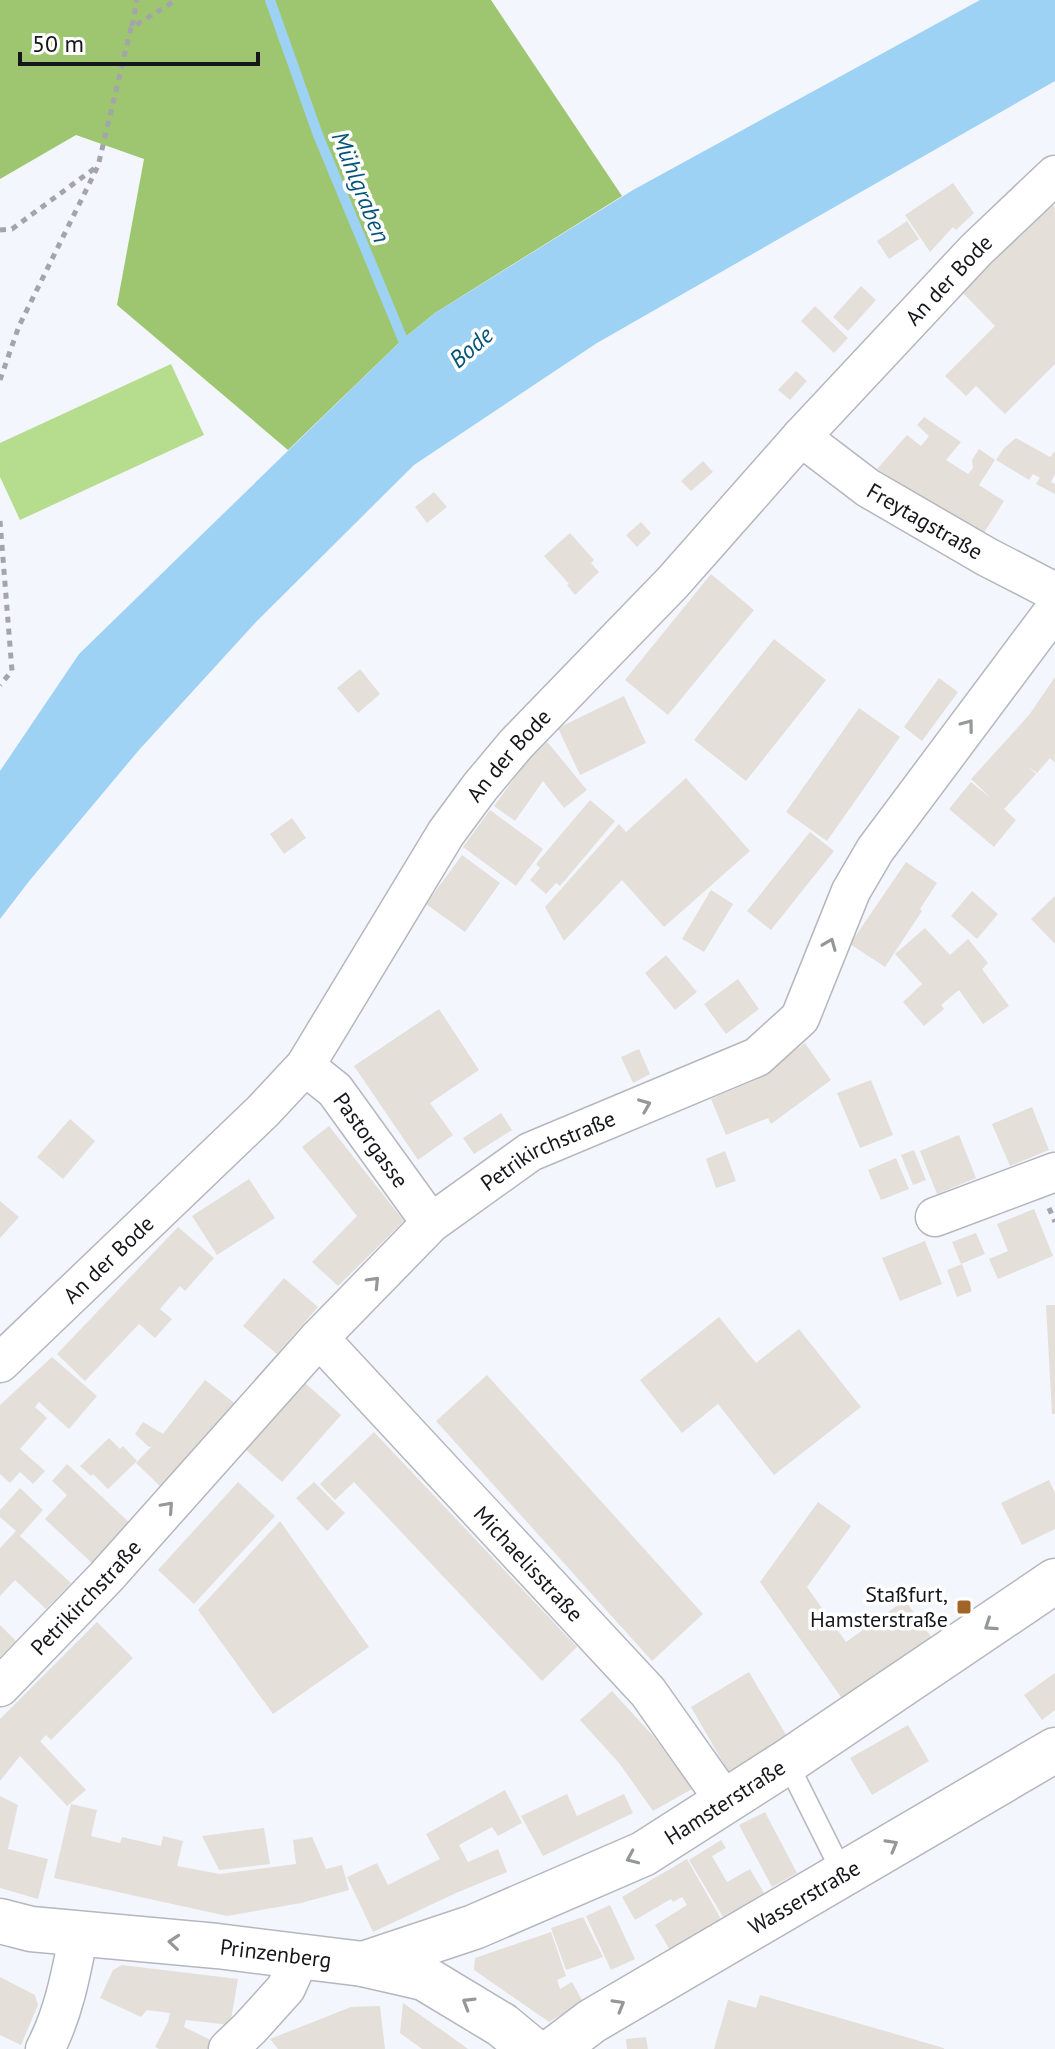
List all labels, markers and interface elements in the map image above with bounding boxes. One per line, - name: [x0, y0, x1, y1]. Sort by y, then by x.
- scale bar: [20, 16, 258, 66]
- text: 50 m: [32, 28, 84, 59]
- water label: Mühlgraben: [325, 127, 397, 247]
- street label: An der Bode: [899, 228, 998, 331]
- water label: Bode: [442, 319, 500, 375]
- street label: Freytagstraße: [862, 476, 988, 566]
- street label: An der Bode: [460, 703, 557, 807]
- one-way arrow: [959, 720, 973, 734]
- one-way arrow: [820, 938, 837, 952]
- street label: Pastorgasse: [327, 1087, 415, 1193]
- one-way arrow: [637, 1098, 651, 1115]
- street label: Petrikirchstraße: [475, 1104, 620, 1197]
- street label: An der Bode: [57, 1209, 159, 1309]
- one-way arrow: [364, 1277, 379, 1291]
- street label: Michaelisstraße: [468, 1500, 589, 1627]
- one-way arrow: [159, 1502, 173, 1517]
- street label: Petrikirchstraße: [24, 1534, 147, 1661]
- place label: Staßfurt, Hamsterstraße: [810, 1580, 948, 1633]
- marker: Staßfurt, Hamsterstraße: [955, 1598, 973, 1616]
- one-way arrow: [985, 1615, 999, 1630]
- street label: Hamsterstraße: [659, 1753, 790, 1851]
- one-way arrow: [883, 1840, 898, 1855]
- one-way arrow: [626, 1848, 640, 1864]
- street label: Wasserstraße: [743, 1853, 865, 1941]
- street label: Prinzenberg: [218, 1932, 333, 1974]
- one-way arrow: [167, 1934, 180, 1951]
- one-way arrow: [462, 1998, 477, 2013]
- one-way arrow: [610, 1999, 625, 2015]

